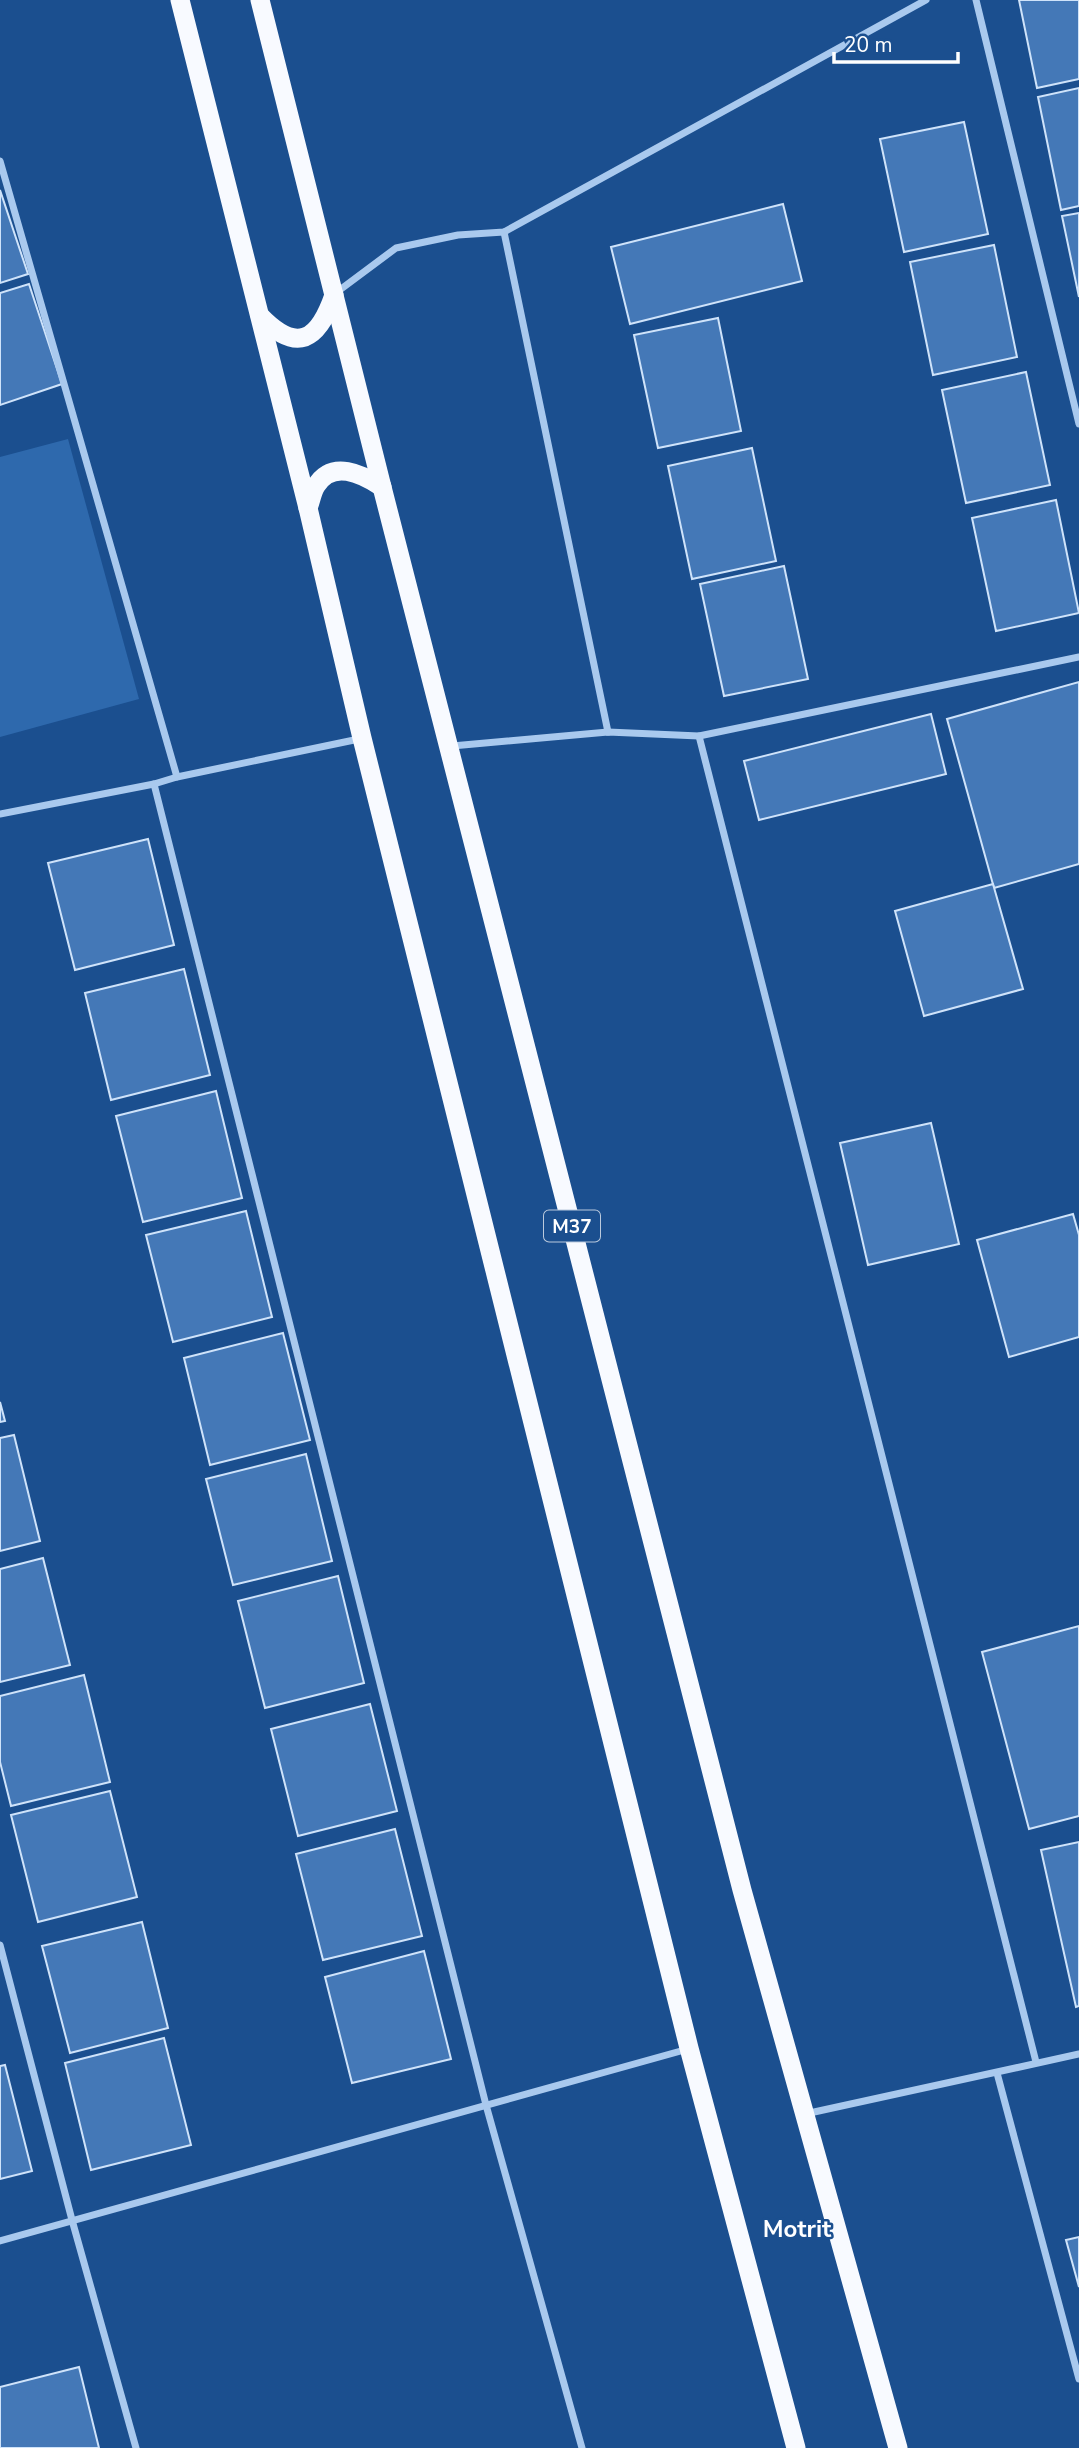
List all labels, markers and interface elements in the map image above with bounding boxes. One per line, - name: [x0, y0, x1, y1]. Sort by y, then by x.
- scale bar: [834, 21, 958, 65]
- text: 20 m: [844, 31, 893, 59]
- road number: M37: [544, 1210, 600, 1242]
- district label: Motrit: [763, 2213, 832, 2245]

